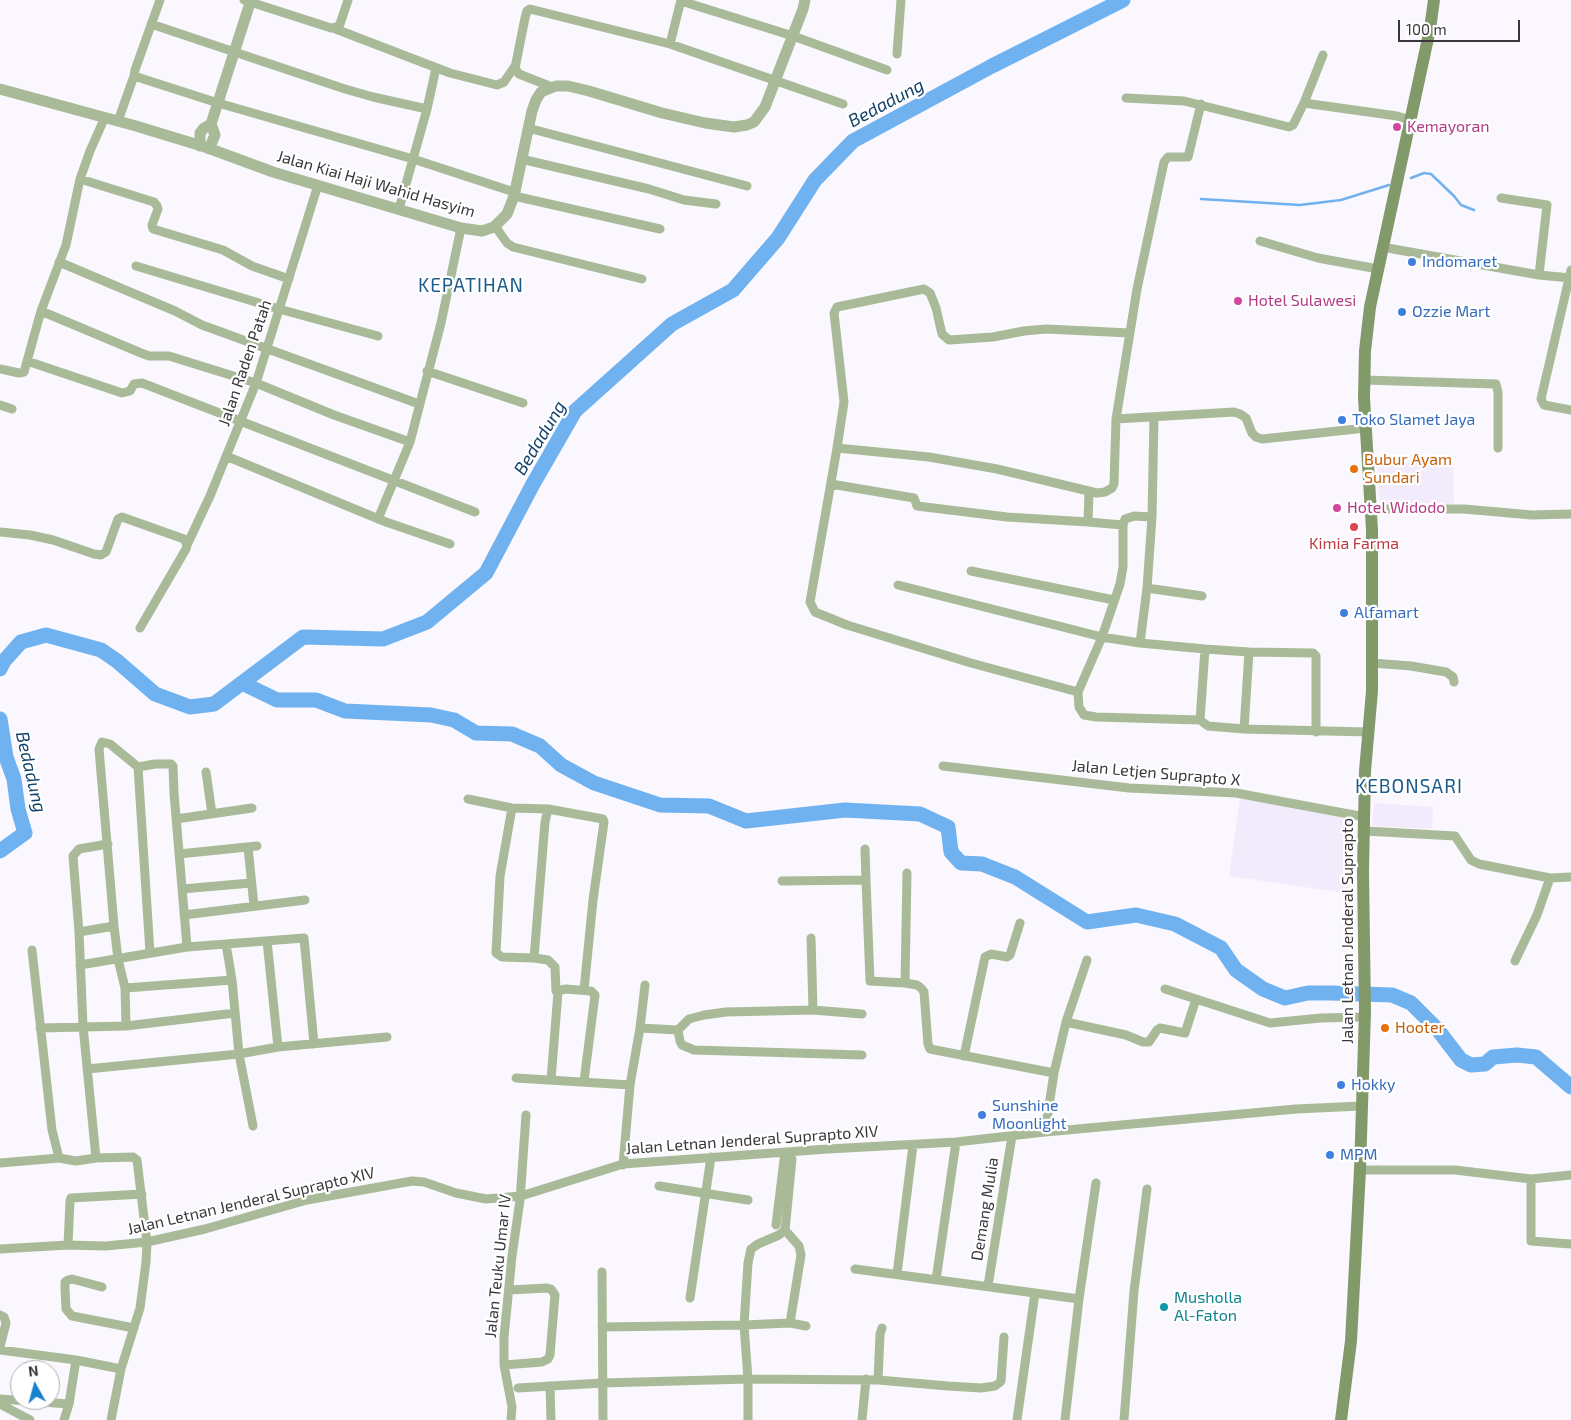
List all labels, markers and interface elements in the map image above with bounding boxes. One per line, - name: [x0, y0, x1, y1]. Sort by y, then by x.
- scale bar: [1401, 10, 1524, 42]
- text: 100 m: [1406, 20, 1447, 38]
- water label: Bedadung: [844, 74, 928, 132]
- place label: Kemayoran: [1407, 117, 1490, 137]
- marker: Kemayoran: [1391, 121, 1403, 133]
- street label: Jalan Kiai Haji Wahid Hasyim: [275, 147, 477, 221]
- place label: Indomaret: [1422, 252, 1497, 272]
- marker: Indomaret: [1406, 256, 1418, 268]
- district label: KEPATIHAN: [417, 275, 525, 297]
- place label: Hotel Sulawesi: [1248, 291, 1356, 311]
- marker: Hotel Sulawesi: [1232, 295, 1244, 307]
- street label: Jalan Raden Patah: [214, 297, 276, 429]
- place label: Ozzie Mart: [1412, 302, 1490, 322]
- marker: Ozzie Mart: [1396, 306, 1408, 318]
- water label: Bedadung: [509, 397, 571, 479]
- place label: Toko Slamet Jaya: [1352, 410, 1475, 430]
- marker: Toko Slamet Jaya: [1336, 414, 1348, 426]
- place label: Bubur Ayam Sundari: [1364, 450, 1452, 488]
- marker: Bubur Ayam Sundari: [1348, 463, 1360, 475]
- place label: Hotel Widodo: [1347, 498, 1445, 518]
- marker: Hotel Widodo: [1331, 502, 1343, 514]
- marker: Kimia Farma: [1348, 521, 1360, 533]
- place label: Kimia Farma: [1309, 534, 1399, 554]
- place label: Alfamart: [1354, 603, 1419, 623]
- marker: Alfamart: [1338, 607, 1350, 619]
- water label: Bedadung: [11, 729, 51, 815]
- street label: Jalan Letjen Suprapto X: [1071, 756, 1241, 790]
- district label: KEBONSARI: [1354, 776, 1464, 798]
- street label: Jalan Letnan Jenderal Suprapto: [1338, 818, 1358, 1044]
- place label: Hooter: [1395, 1018, 1445, 1038]
- marker: Hooter: [1379, 1022, 1391, 1034]
- place label: Hokky: [1351, 1075, 1396, 1095]
- marker: Hokky: [1335, 1079, 1347, 1091]
- place label: Sunshine Moonlight: [992, 1096, 1067, 1134]
- marker: Sunshine Moonlight: [976, 1109, 988, 1121]
- street label: Jalan Letnan Jenderal Suprapto XIV: [625, 1122, 879, 1158]
- place label: MPM: [1340, 1145, 1378, 1165]
- marker: MPM: [1324, 1149, 1336, 1161]
- street label: Demang Mulia: [967, 1156, 1003, 1262]
- street label: Jalan Letnan Jenderal Suprapto XIV: [125, 1163, 377, 1239]
- street label: Jalan Teuku Umar IV: [481, 1193, 515, 1339]
- place label: Musholla Al-Faton: [1174, 1288, 1242, 1326]
- marker: Musholla Al-Faton: [1158, 1301, 1170, 1313]
- north arrow: [10, 1360, 60, 1410]
- text: N: [27, 1362, 39, 1380]

